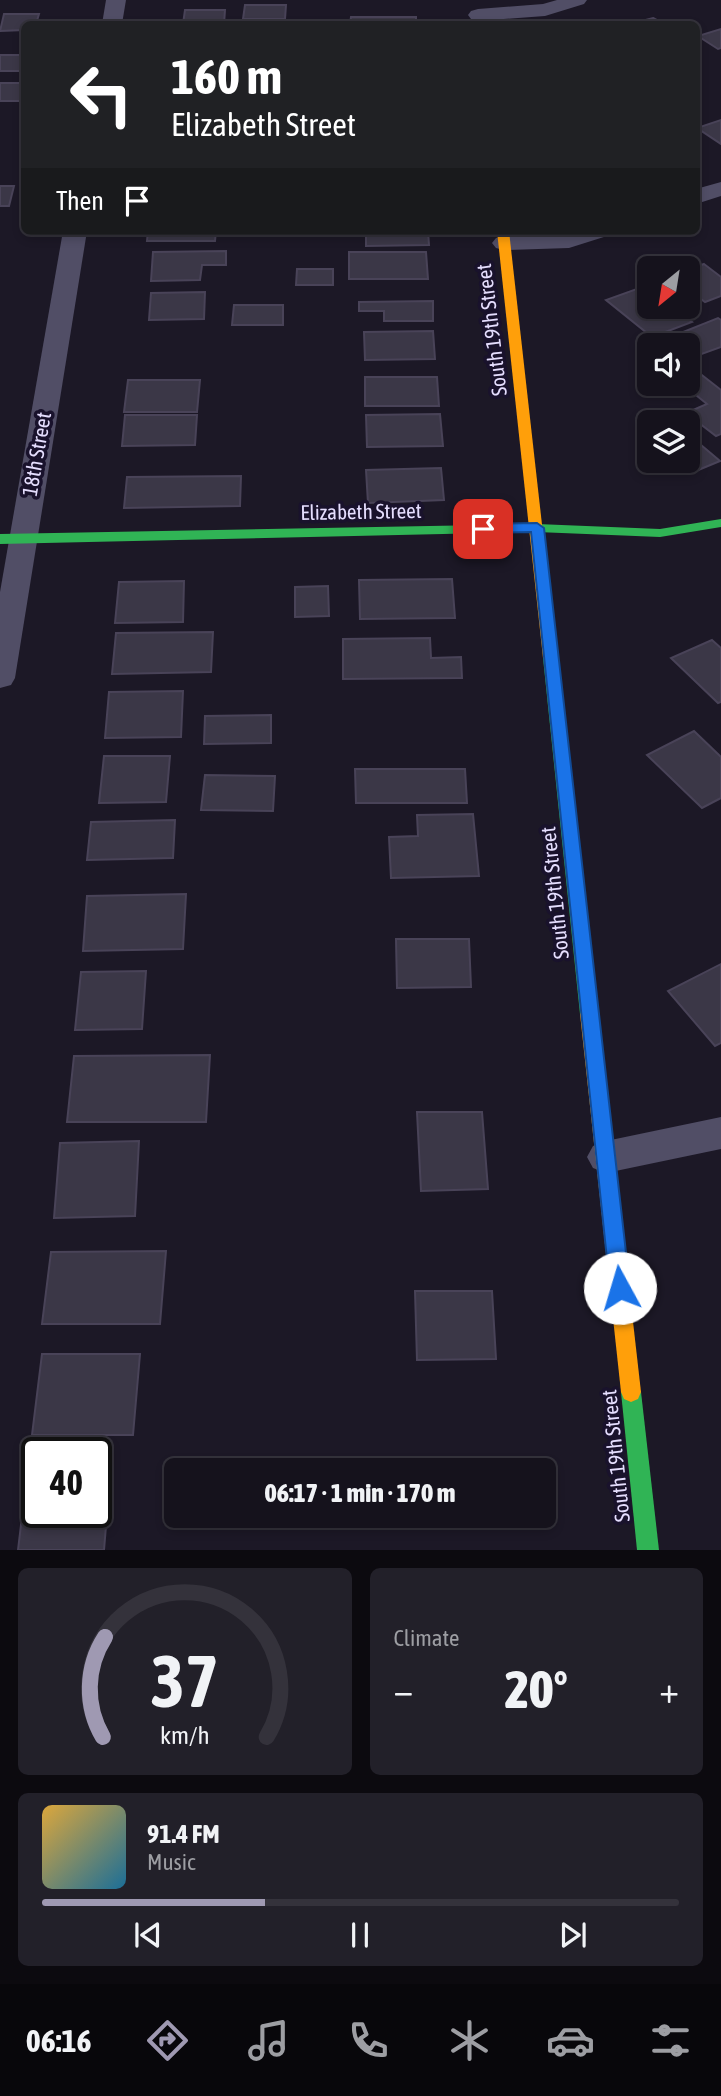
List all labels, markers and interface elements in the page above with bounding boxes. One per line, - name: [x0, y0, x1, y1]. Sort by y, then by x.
- text: 160 m: [171, 48, 282, 104]
- icon: left: [56, 49, 147, 140]
- text: Elizabeth Street: [171, 106, 356, 143]
- icon: arrive: [118, 182, 156, 220]
- text: Then: [56, 186, 104, 216]
- north arrow: [637, 256, 700, 318]
- map controls: [637, 256, 700, 473]
- street label: South 19th Street: [471, 263, 511, 397]
- button: sound: [637, 333, 700, 396]
- street label: 18th Street: [17, 410, 55, 498]
- button: layers: [637, 410, 700, 473]
- street label: Elizabeth Street: [300, 498, 422, 524]
- pin: [453, 499, 513, 559]
- icon: arrive: [464, 510, 502, 548]
- street label: South 19th Street: [535, 826, 573, 960]
- position arrow: [583, 1251, 657, 1325]
- street label: South 19th Street: [596, 1389, 634, 1523]
- speed limit sign: 40: [21, 1437, 112, 1528]
- text: 06:17 · 1 min · 170 m: [265, 1478, 455, 1508]
- text: Climate: [394, 1625, 459, 1651]
- text: 37: [151, 1640, 219, 1723]
- text: 20°: [505, 1659, 568, 1719]
- text: −: [394, 1668, 413, 1711]
- text: +: [659, 1668, 679, 1711]
- text: km/h: [160, 1721, 210, 1749]
- text: 91.4 FM: [147, 1819, 220, 1849]
- text: Music: [147, 1849, 195, 1875]
- icon: previous: [129, 1916, 167, 1954]
- icon: pause: [341, 1916, 379, 1954]
- icon: next: [554, 1916, 592, 1954]
- icon: directions: [143, 2016, 192, 2065]
- icon: music: [244, 2016, 293, 2065]
- icon: phone: [344, 2016, 393, 2065]
- icon: climate: [445, 2016, 494, 2065]
- icon: car: [546, 2016, 595, 2065]
- icon: filters: [646, 2016, 695, 2065]
- text: 06:16: [26, 2022, 92, 2059]

